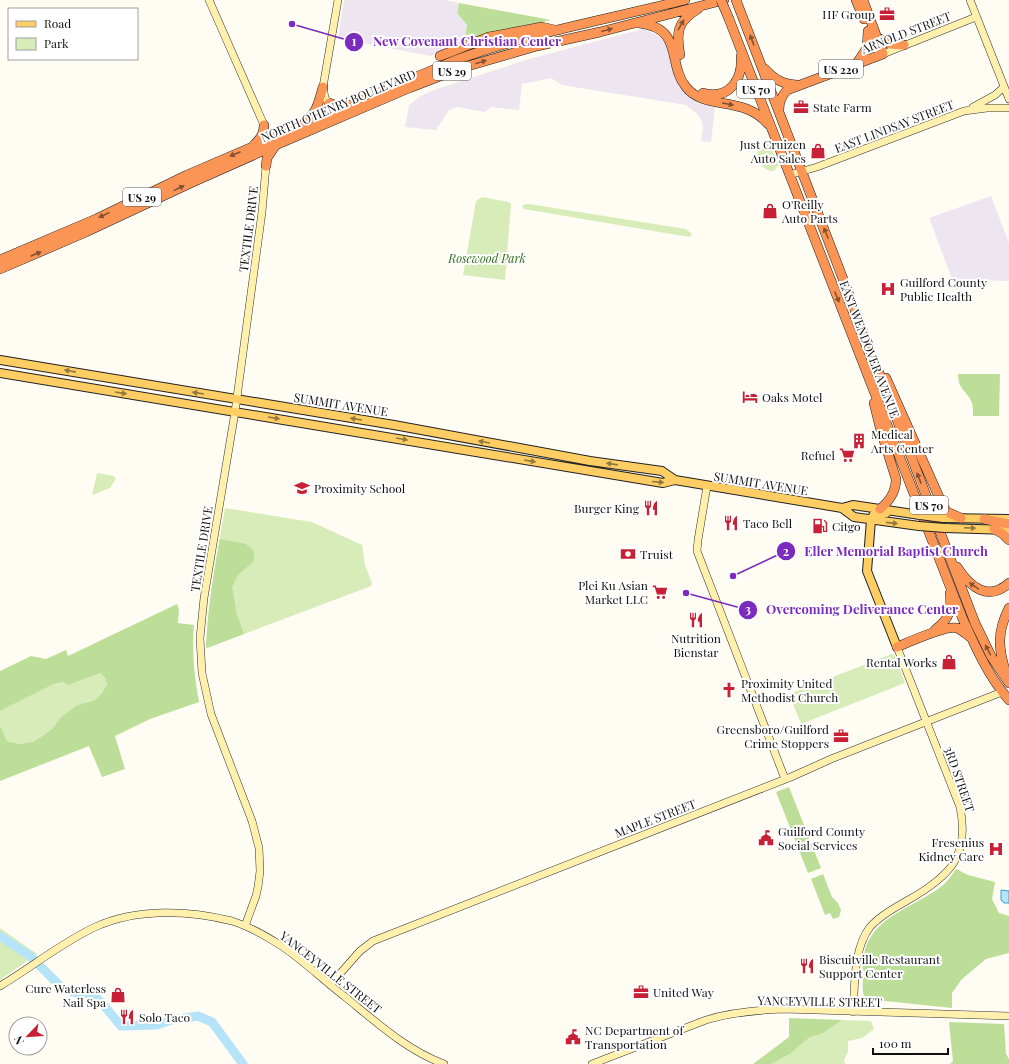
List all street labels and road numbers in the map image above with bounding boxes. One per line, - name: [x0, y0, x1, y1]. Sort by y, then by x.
- street label: ARNOLD STREET: [858, 7, 954, 57]
- road number: US 220: [819, 60, 863, 78]
- road number: US 29: [433, 62, 471, 80]
- street label: NORTH O'HENRY BOULEVARD: [258, 65, 418, 145]
- road number: US 70: [737, 80, 775, 98]
- street label: EAST LINDSAY STREET: [832, 96, 956, 156]
- street label: TEXTILE DRIVE: [235, 185, 261, 273]
- road number: US 29: [123, 188, 161, 206]
- street label: EAST WENDOVER AVENUE: [836, 278, 904, 420]
- street label: SUMMIT AVENUE: [293, 389, 389, 419]
- street label: SUMMIT AVENUE: [713, 468, 809, 498]
- road number: US 70: [910, 496, 948, 514]
- street label: TEXTILE DRIVE: [186, 505, 216, 593]
- street label: 3RD STREET: [941, 744, 979, 815]
- street label: MAPLE STREET: [612, 795, 698, 841]
- street label: YANCEYVILLE STREET: [276, 927, 385, 1017]
- street label: YANCEYVILLE STREET: [757, 992, 883, 1010]

